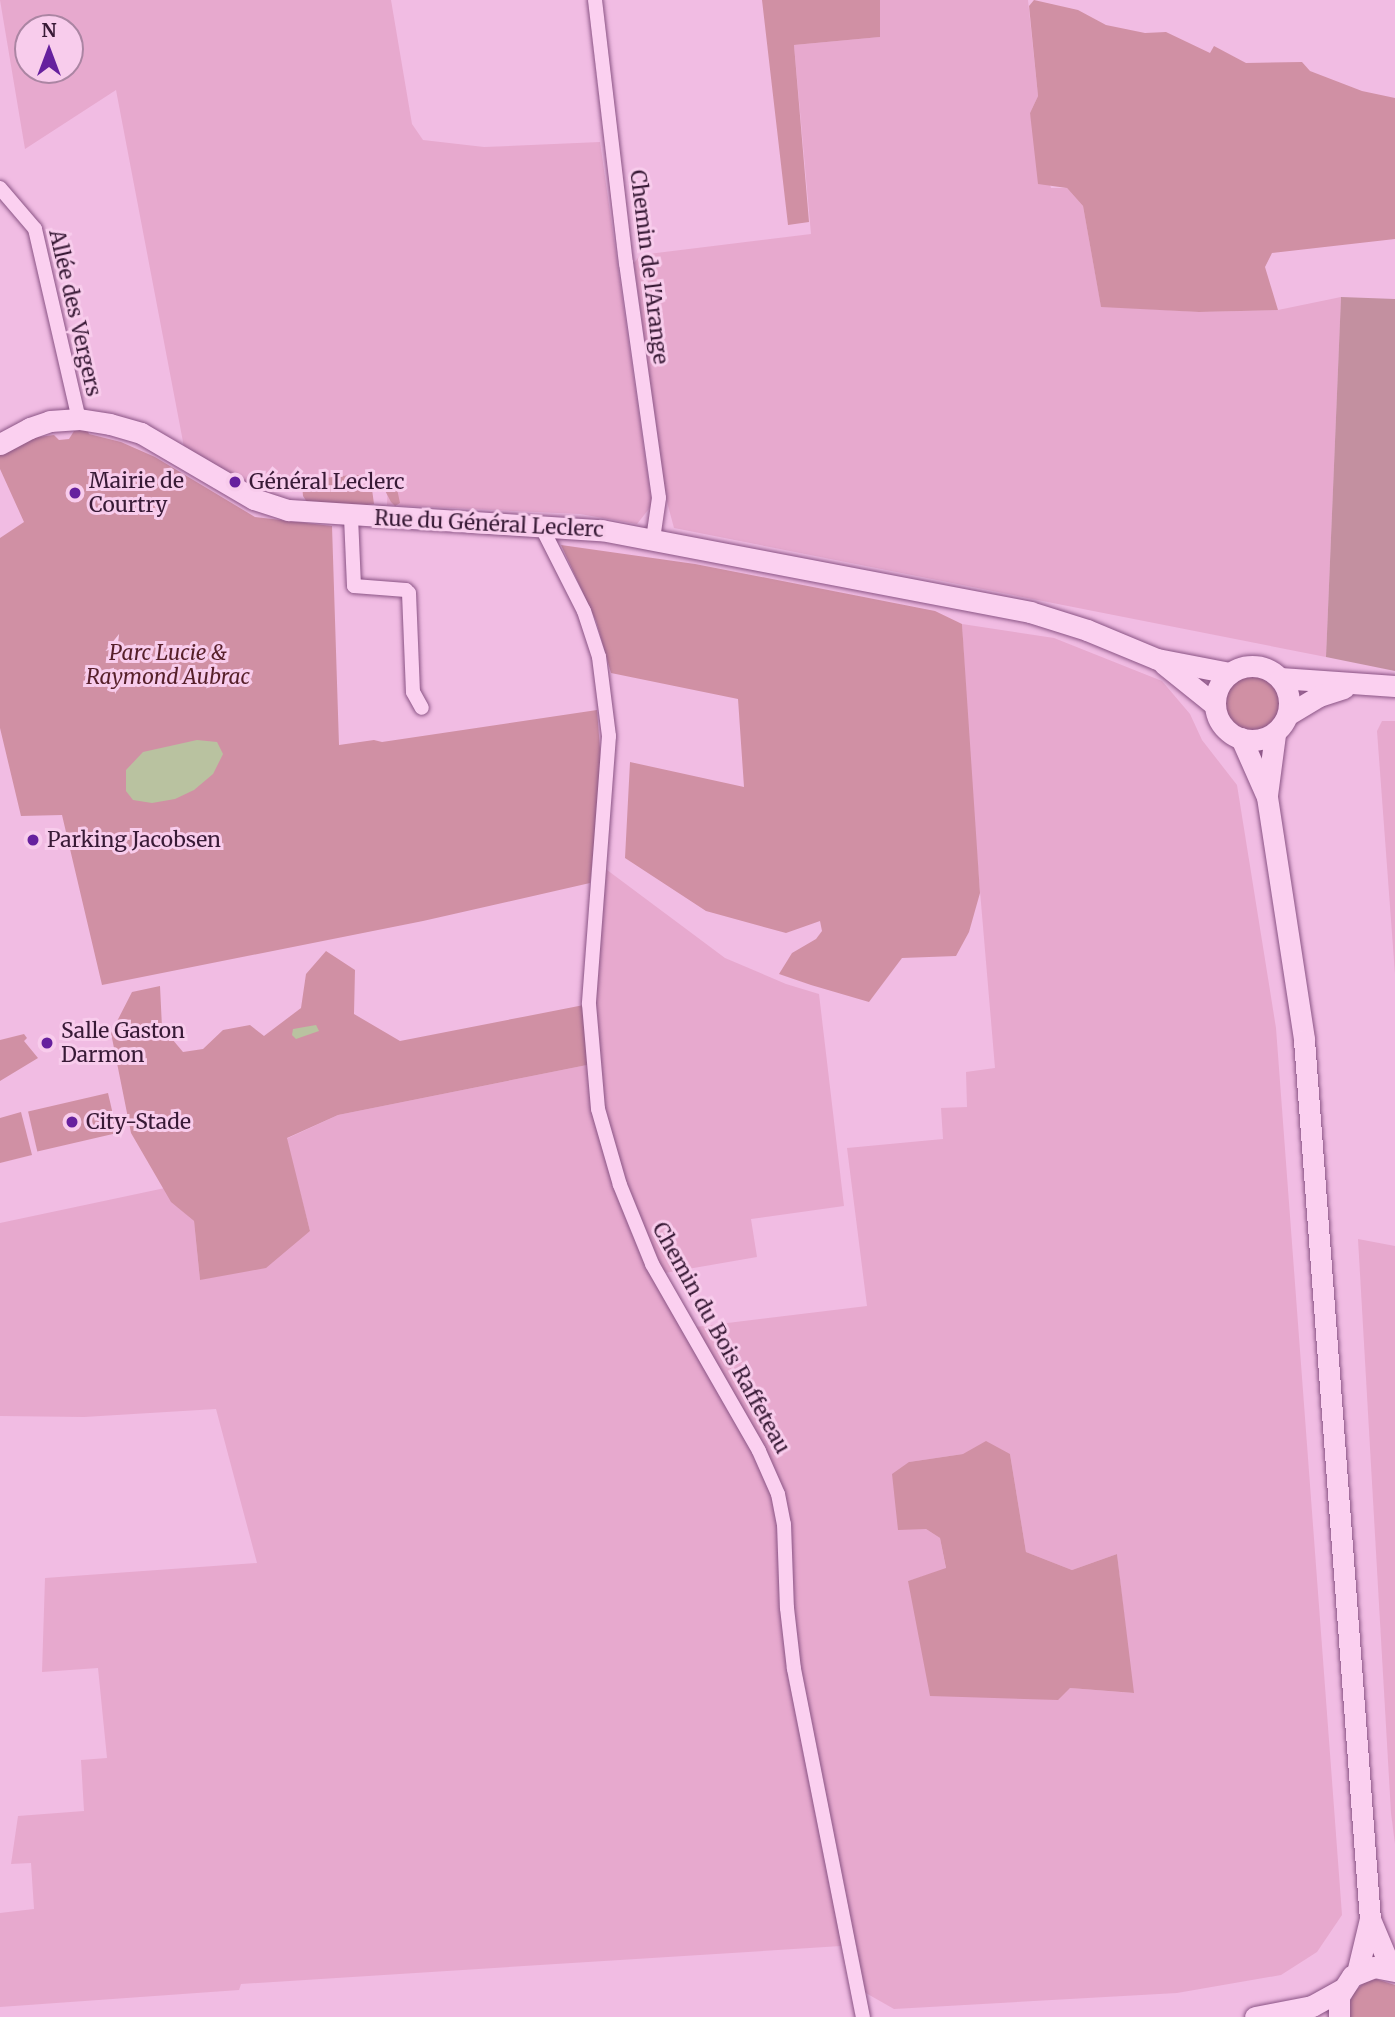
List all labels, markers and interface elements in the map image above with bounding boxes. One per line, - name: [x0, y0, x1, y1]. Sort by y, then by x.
- north arrow: [14, 14, 84, 84]
- text: N: [41, 18, 57, 42]
- street label: Chemin de l'Arange: [625, 169, 673, 365]
- street label: Allée des Vergers: [44, 227, 106, 399]
- place label: Mairie de Courtry: [89, 468, 184, 518]
- place label: Général Leclerc: [249, 469, 405, 495]
- marker: Général Leclerc: [227, 474, 243, 490]
- marker: Mairie de Courtry: [67, 485, 83, 501]
- street label: Rue du Général Leclerc: [374, 505, 604, 543]
- park label: Parc Lucie & Raymond Aubrac: [86, 640, 250, 690]
- place label: Parking Jacobsen: [47, 827, 221, 853]
- marker: Parking Jacobsen: [25, 832, 41, 848]
- place label: Salle Gaston Darmon: [61, 1018, 185, 1068]
- marker: Salle Gaston Darmon: [39, 1035, 55, 1051]
- place label: City-Stade: [86, 1109, 191, 1135]
- marker: City-Stade: [64, 1114, 80, 1130]
- street label: Chemin du Bois Raffeteau: [647, 1218, 795, 1458]

